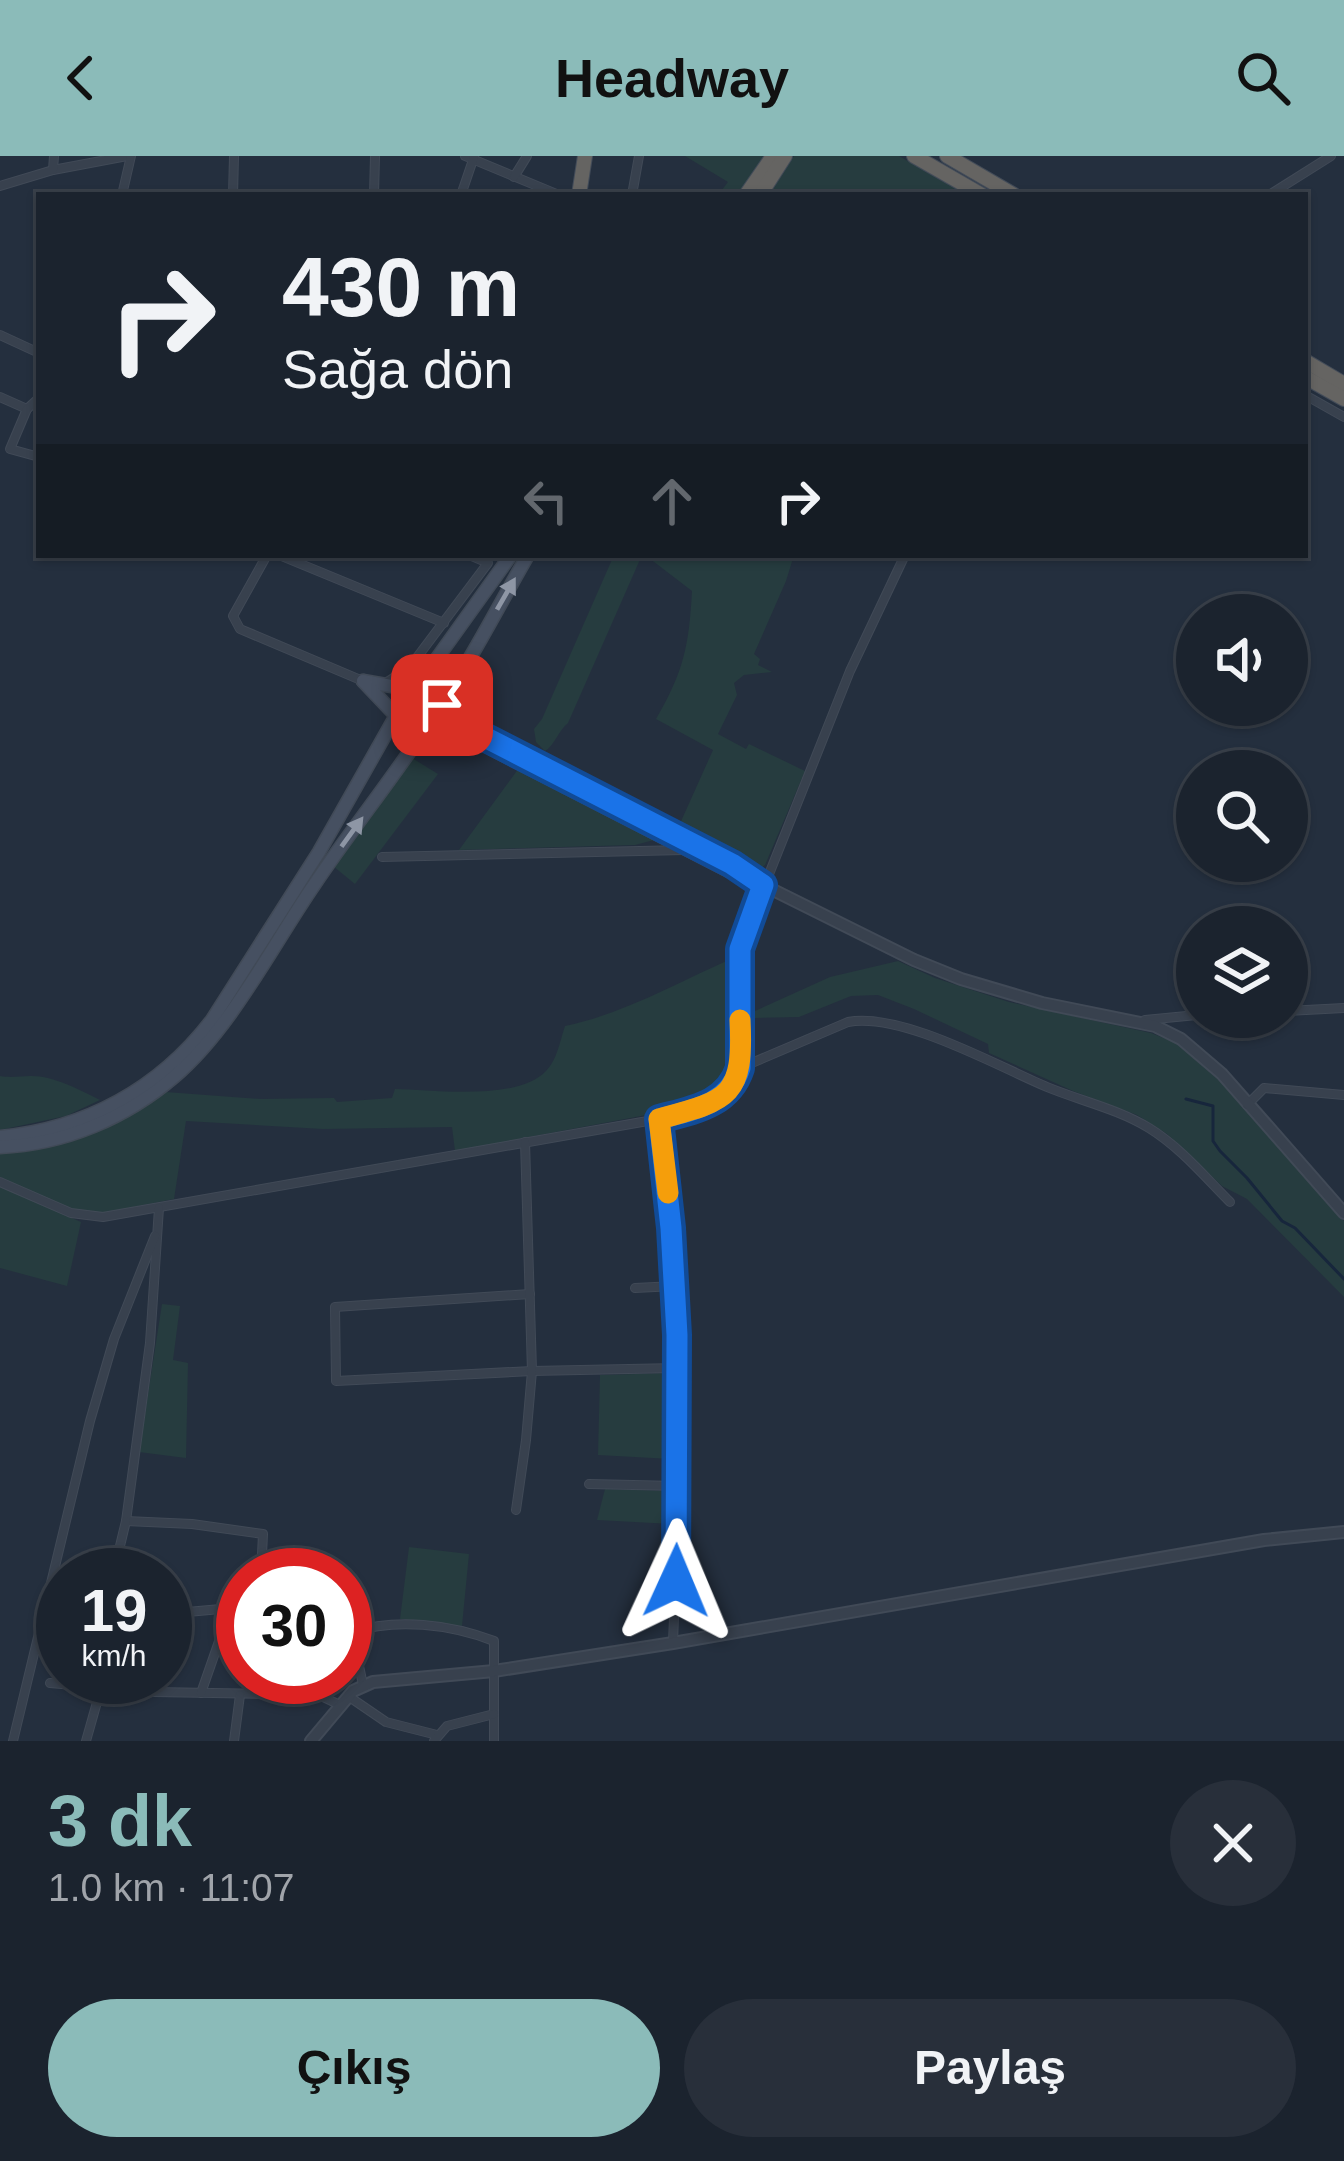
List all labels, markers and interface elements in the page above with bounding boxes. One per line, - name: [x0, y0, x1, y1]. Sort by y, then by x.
- icon: back: [48, 45, 114, 111]
- icon: search: [1230, 45, 1296, 111]
- text: Headway: [555, 48, 789, 108]
- icon: right: [84, 240, 240, 396]
- text: 430 m: [282, 240, 520, 334]
- text: Sağa dön: [282, 339, 513, 399]
- icon: left: [513, 468, 579, 534]
- icon: ahead: [639, 468, 705, 534]
- icon: right: [765, 468, 831, 534]
- one-way arrow: [495, 577, 516, 611]
- map controls: [1176, 594, 1308, 1038]
- button: sound: [1176, 594, 1308, 726]
- pin: [391, 654, 493, 756]
- icon: arrive: [409, 672, 475, 738]
- button: search: [1176, 750, 1308, 882]
- one-way arrow: [340, 816, 363, 848]
- button: layers: [1176, 906, 1308, 1038]
- position arrow: [613, 1518, 739, 1644]
- speed limit sign: 30: [216, 1548, 372, 1704]
- text: 19: [81, 1577, 147, 1644]
- text: km/h: [81, 1639, 147, 1672]
- button: close: [1170, 1780, 1296, 1906]
- text: 3 dk: [48, 1781, 192, 1861]
- text: 1.0 km · 11:07: [48, 1866, 294, 1909]
- button: Çıkış: [48, 1999, 660, 2137]
- button: Paylaş: [684, 1999, 1296, 2137]

